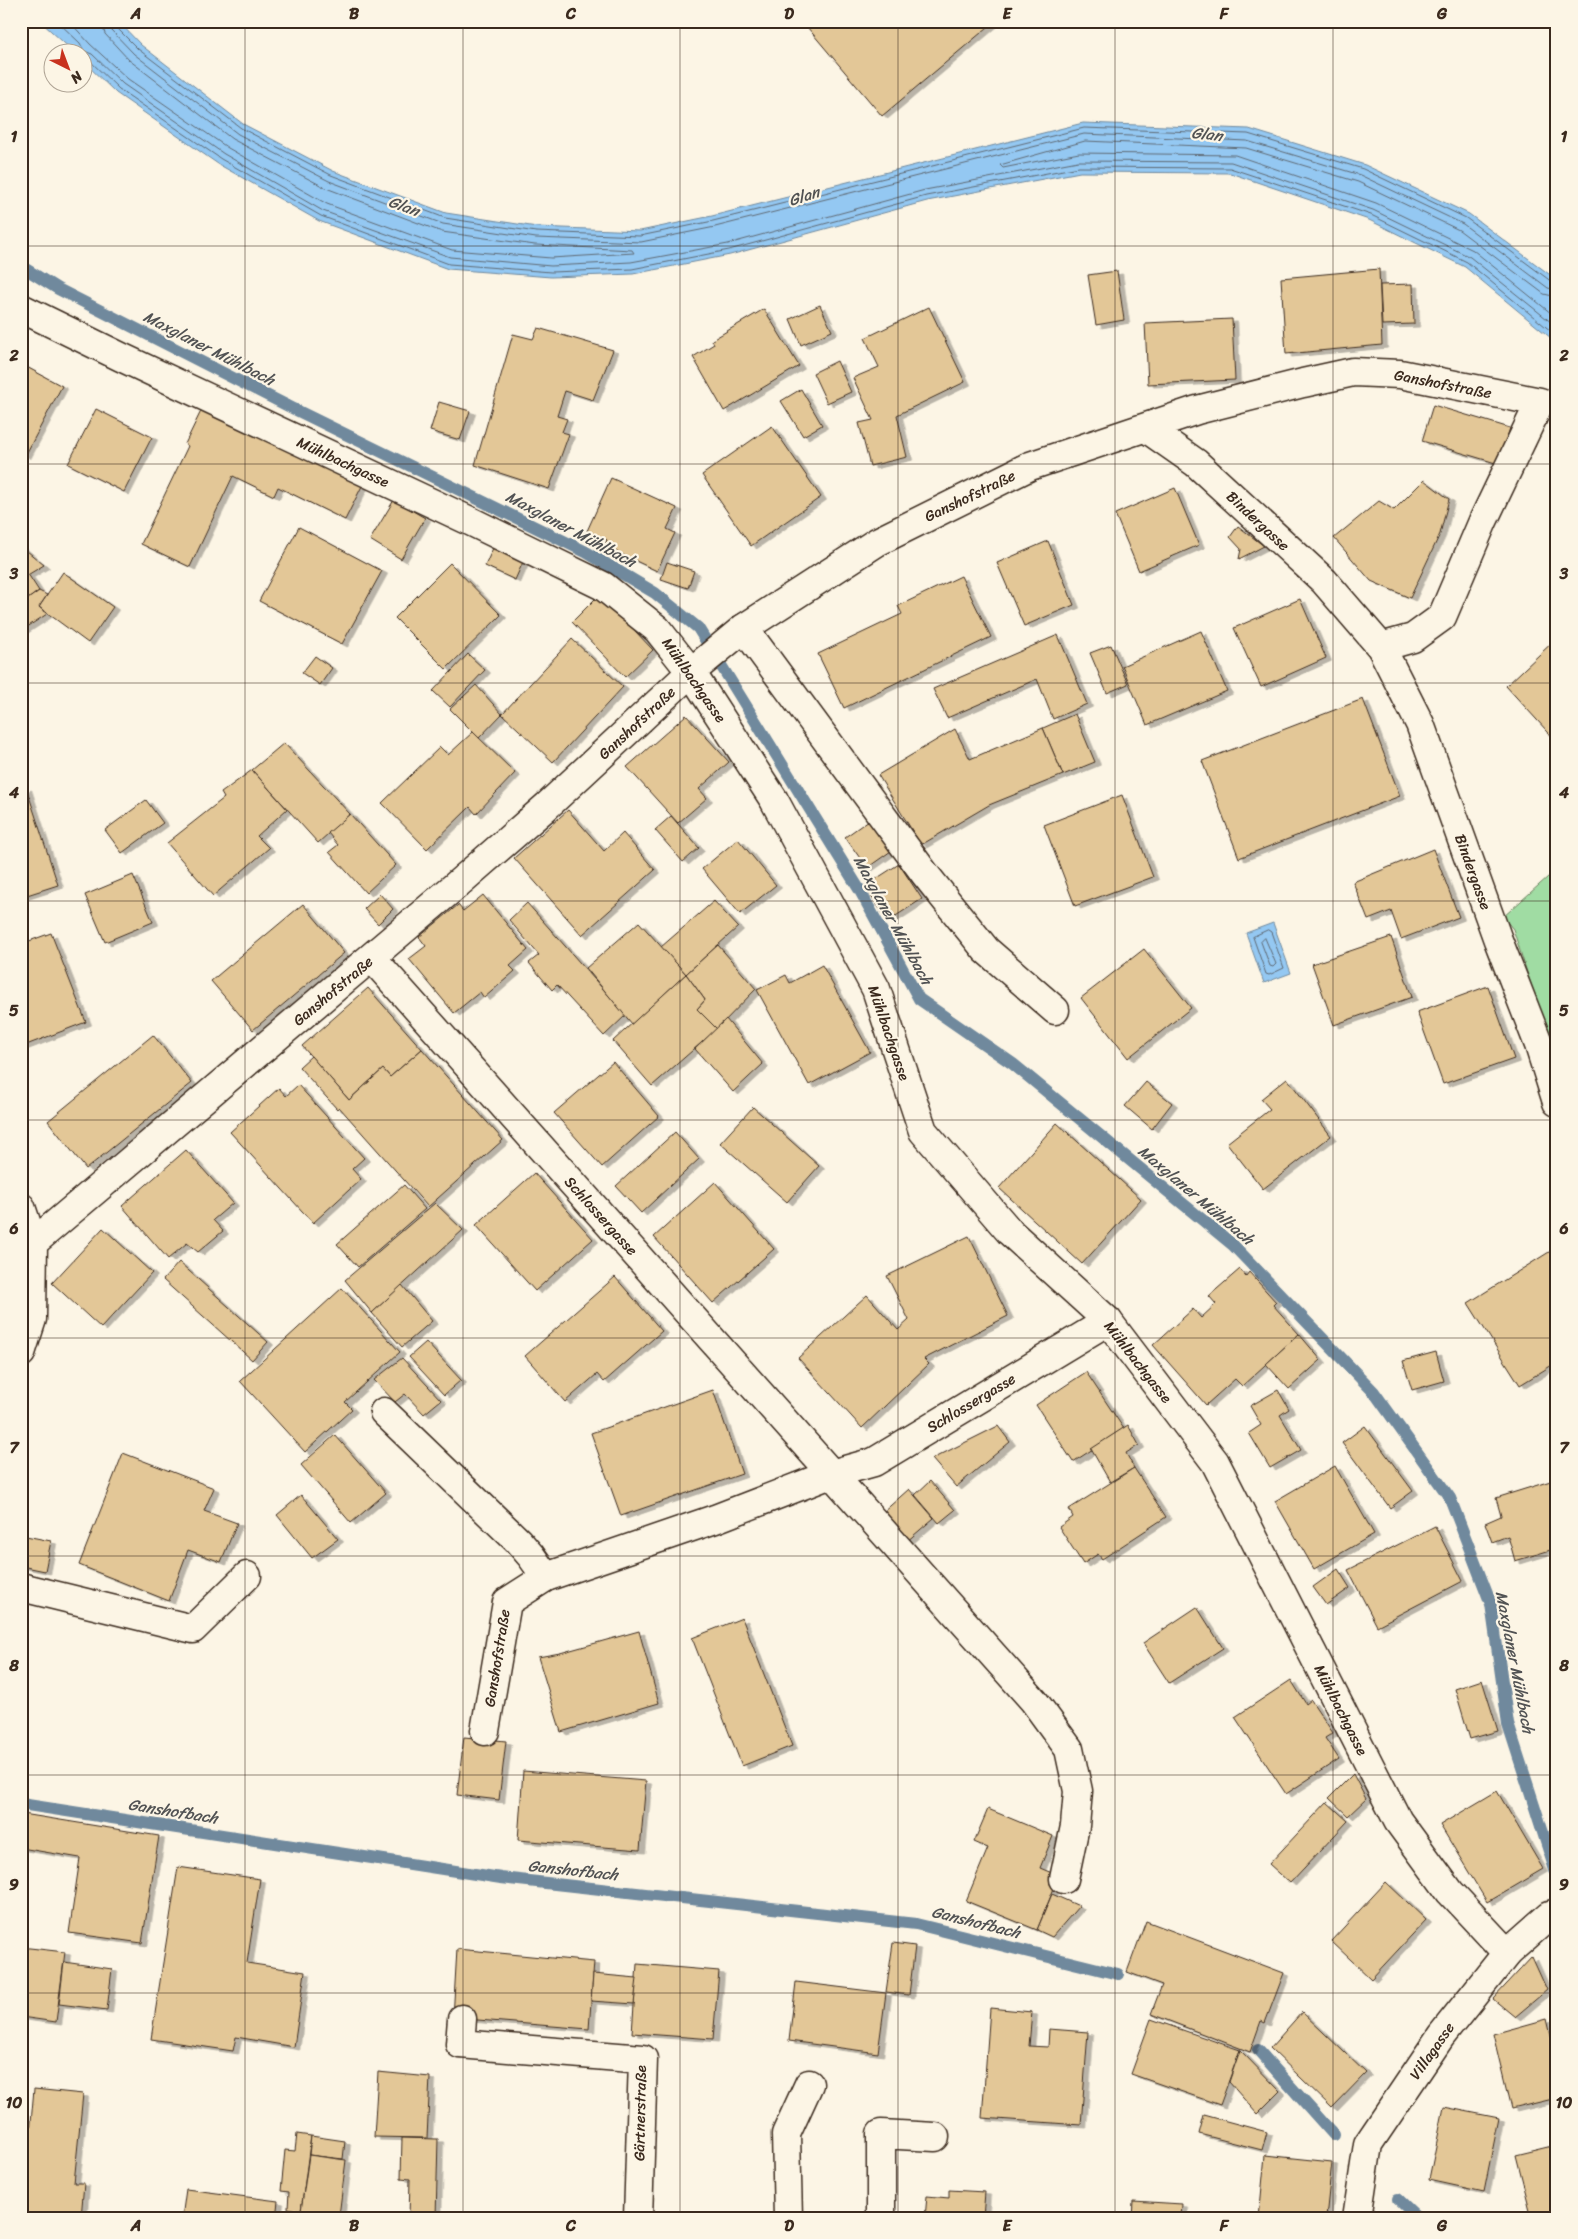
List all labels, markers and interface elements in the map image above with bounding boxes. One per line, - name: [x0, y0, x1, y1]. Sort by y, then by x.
- text: A: [130, 0, 141, 28]
- text: B: [349, 0, 360, 28]
- text: C: [565, 0, 577, 28]
- text: D: [784, 0, 794, 28]
- text: E: [1003, 0, 1013, 28]
- text: F: [1219, 0, 1230, 28]
- text: G: [1436, 0, 1448, 28]
- north arrow: [42, 42, 92, 92]
- text: N: [64, 64, 89, 90]
- water label: Glan: [1190, 118, 1226, 150]
- text: 1: [11, 122, 18, 151]
- text: 1: [1561, 122, 1568, 151]
- water label: Glan: [785, 177, 826, 215]
- water label: Glan: [384, 187, 426, 226]
- water label: Maxglaner Mühlbach: [138, 302, 281, 394]
- text: 2: [8, 341, 19, 370]
- text: 2: [1558, 341, 1569, 370]
- street label: Ganshofstraße: [1392, 362, 1494, 406]
- street label: Mühlbachgasse: [292, 429, 394, 495]
- street label: Ganshofstraße: [920, 463, 1020, 529]
- water label: Maxglaner Mühlbach: [500, 482, 643, 576]
- street label: Bindergasse: [1220, 484, 1296, 558]
- text: 3: [9, 559, 19, 588]
- text: 3: [1559, 559, 1569, 588]
- street label: Mühlbachgasse: [655, 632, 733, 728]
- street label: Ganshofstraße: [592, 680, 682, 766]
- text: 4: [8, 778, 19, 807]
- text: 4: [1558, 778, 1569, 807]
- street label: Bindergasse: [1447, 830, 1499, 914]
- water label: Maxglaner Mühlbach: [845, 850, 941, 992]
- street label: Ganshofstraße: [287, 949, 379, 1033]
- street label: Mühlbachgasse: [861, 982, 917, 1084]
- text: 5: [9, 996, 19, 1025]
- text: 5: [1559, 996, 1569, 1025]
- water label: Maxglaner Mühlbach: [1131, 1137, 1262, 1254]
- street label: Schlossergasse: [558, 1170, 644, 1262]
- text: 6: [8, 1214, 19, 1243]
- text: 6: [1558, 1214, 1569, 1243]
- street label: Mühlbachgasse: [1097, 1315, 1179, 1409]
- street label: Schlossergasse: [921, 1366, 1021, 1440]
- text: 7: [9, 1433, 20, 1462]
- text: 7: [1559, 1433, 1570, 1462]
- water label: Maxglaner Mühlbach: [1487, 1588, 1543, 1737]
- street label: Ganshofstraße: [476, 1607, 518, 1709]
- text: 8: [8, 1651, 19, 1680]
- text: 8: [1558, 1651, 1569, 1680]
- street label: Mühlbachgasse: [1307, 1660, 1375, 1760]
- water label: Ganshofbach: [126, 1790, 222, 1833]
- water label: Ganshofbach: [526, 1851, 621, 1889]
- text: 9: [9, 1870, 19, 1899]
- text: 9: [1559, 1870, 1569, 1899]
- water label: Ganshofbach: [929, 1897, 1025, 1947]
- street label: Villagasse: [1402, 2016, 1462, 2085]
- street label: Gärtnerstraße: [626, 2065, 654, 2161]
- text: 10: [6, 2088, 22, 2117]
- text: 10: [1556, 2088, 1572, 2117]
- text: A: [130, 2211, 141, 2239]
- text: B: [349, 2211, 360, 2239]
- text: C: [565, 2211, 577, 2239]
- text: D: [784, 2211, 794, 2239]
- text: E: [1003, 2211, 1013, 2239]
- text: F: [1219, 2211, 1230, 2239]
- text: G: [1436, 2211, 1448, 2239]

